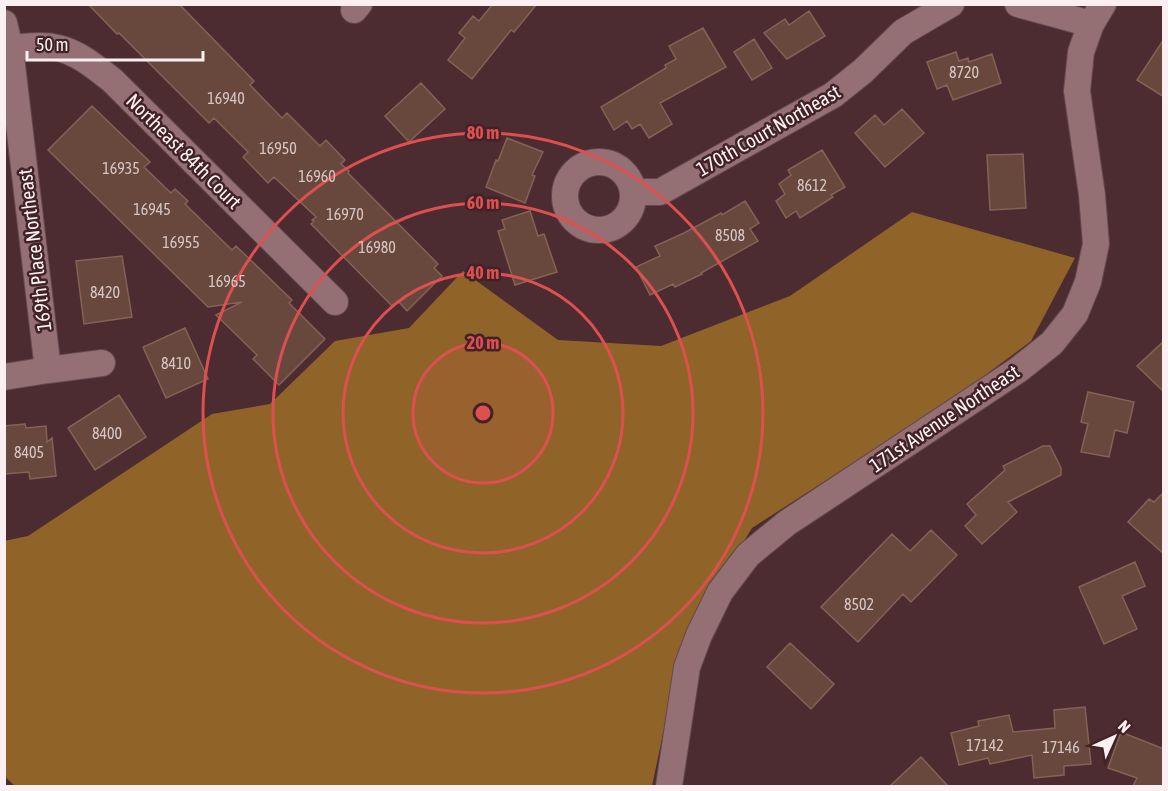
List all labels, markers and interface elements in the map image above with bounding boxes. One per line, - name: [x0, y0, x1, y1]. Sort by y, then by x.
- scale bar: [27, 24, 202, 62]
- text: 50 m: [36, 34, 68, 55]
- house number: 8720: [949, 63, 979, 81]
- street label: 170th Court Northeast: [692, 79, 844, 181]
- street label: Northeast 84th Court: [122, 89, 246, 213]
- house number: 16940: [207, 89, 245, 107]
- text: 80 m: [467, 122, 499, 143]
- house number: 16950: [259, 139, 297, 157]
- house number: 16935: [102, 159, 140, 177]
- street label: 169th Place Northeast: [13, 167, 55, 333]
- house number: 16960: [298, 167, 336, 185]
- house number: 8612: [797, 176, 827, 194]
- text: 60 m: [467, 192, 499, 213]
- house number: 16945: [133, 200, 171, 218]
- house number: 16970: [326, 205, 364, 223]
- house number: 8508: [715, 226, 745, 244]
- house number: 16955: [162, 233, 200, 251]
- house number: 16980: [358, 238, 396, 256]
- text: 40 m: [466, 262, 499, 283]
- house number: 16965: [208, 272, 246, 290]
- house number: 8420: [90, 283, 120, 301]
- text: 20 m: [467, 332, 499, 353]
- house number: 8410: [161, 354, 191, 372]
- street label: 171st Avenue Northeast: [865, 359, 1023, 477]
- centre of rings: [473, 403, 493, 423]
- house number: 8400: [92, 424, 122, 442]
- house number: 8405: [14, 443, 44, 461]
- house number: 8502: [844, 595, 874, 613]
- north arrow: [1084, 707, 1144, 767]
- text: N: [1115, 717, 1134, 736]
- house number: 17142: [966, 736, 1004, 754]
- house number: 17146: [1042, 738, 1080, 756]

